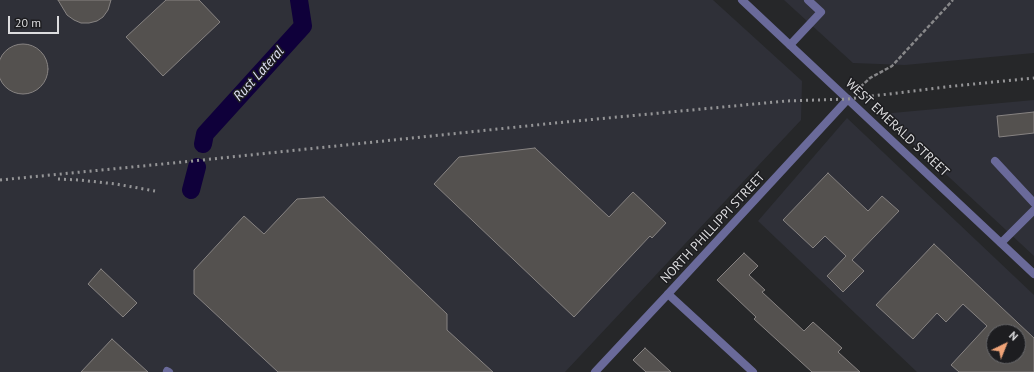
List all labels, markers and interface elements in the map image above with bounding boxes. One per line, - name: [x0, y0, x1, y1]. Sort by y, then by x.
- scale bar: [10, 8, 61, 34]
- text: 20 m: [15, 15, 41, 30]
- water label: Rust Lateral: [230, 43, 288, 105]
- street label: WEST EMERALD STREET: [842, 76, 952, 180]
- street label: NORTH PHILLIPPI STREET: [658, 169, 768, 287]
- north arrow: [986, 324, 1026, 364]
- text: N: [1006, 328, 1021, 344]

